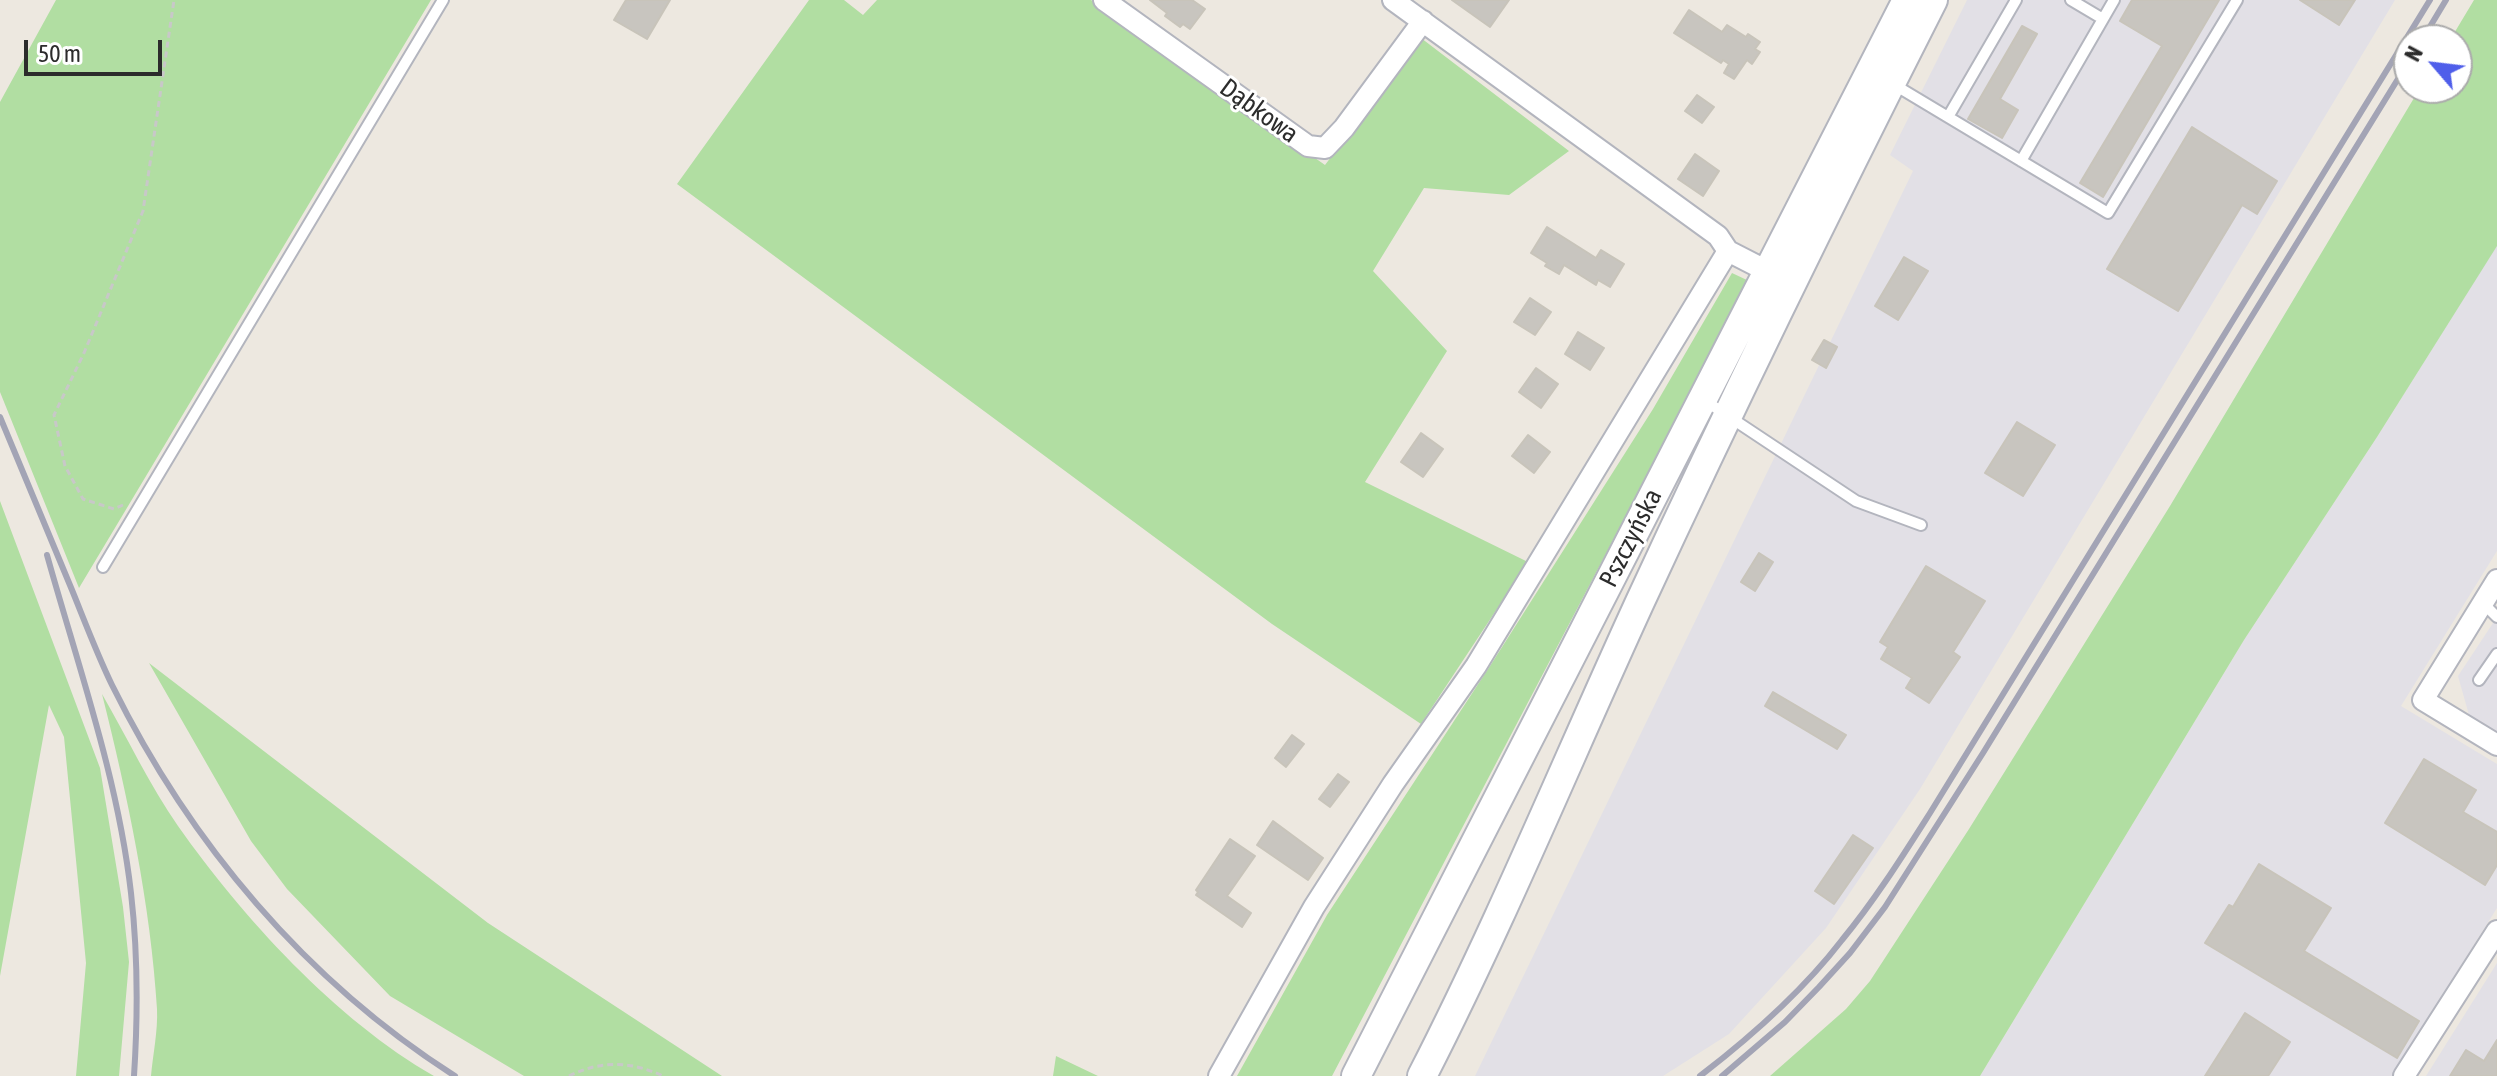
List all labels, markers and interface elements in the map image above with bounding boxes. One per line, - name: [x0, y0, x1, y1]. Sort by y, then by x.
- scale bar: [28, 24, 166, 74]
- north arrow: [2393, 24, 2473, 104]
- text: 50 m: [38, 40, 81, 67]
- text: N: [2399, 42, 2428, 66]
- street label: Dąbkowa: [1214, 72, 1304, 150]
- street label: Pszczyńska: [1593, 484, 1669, 592]

